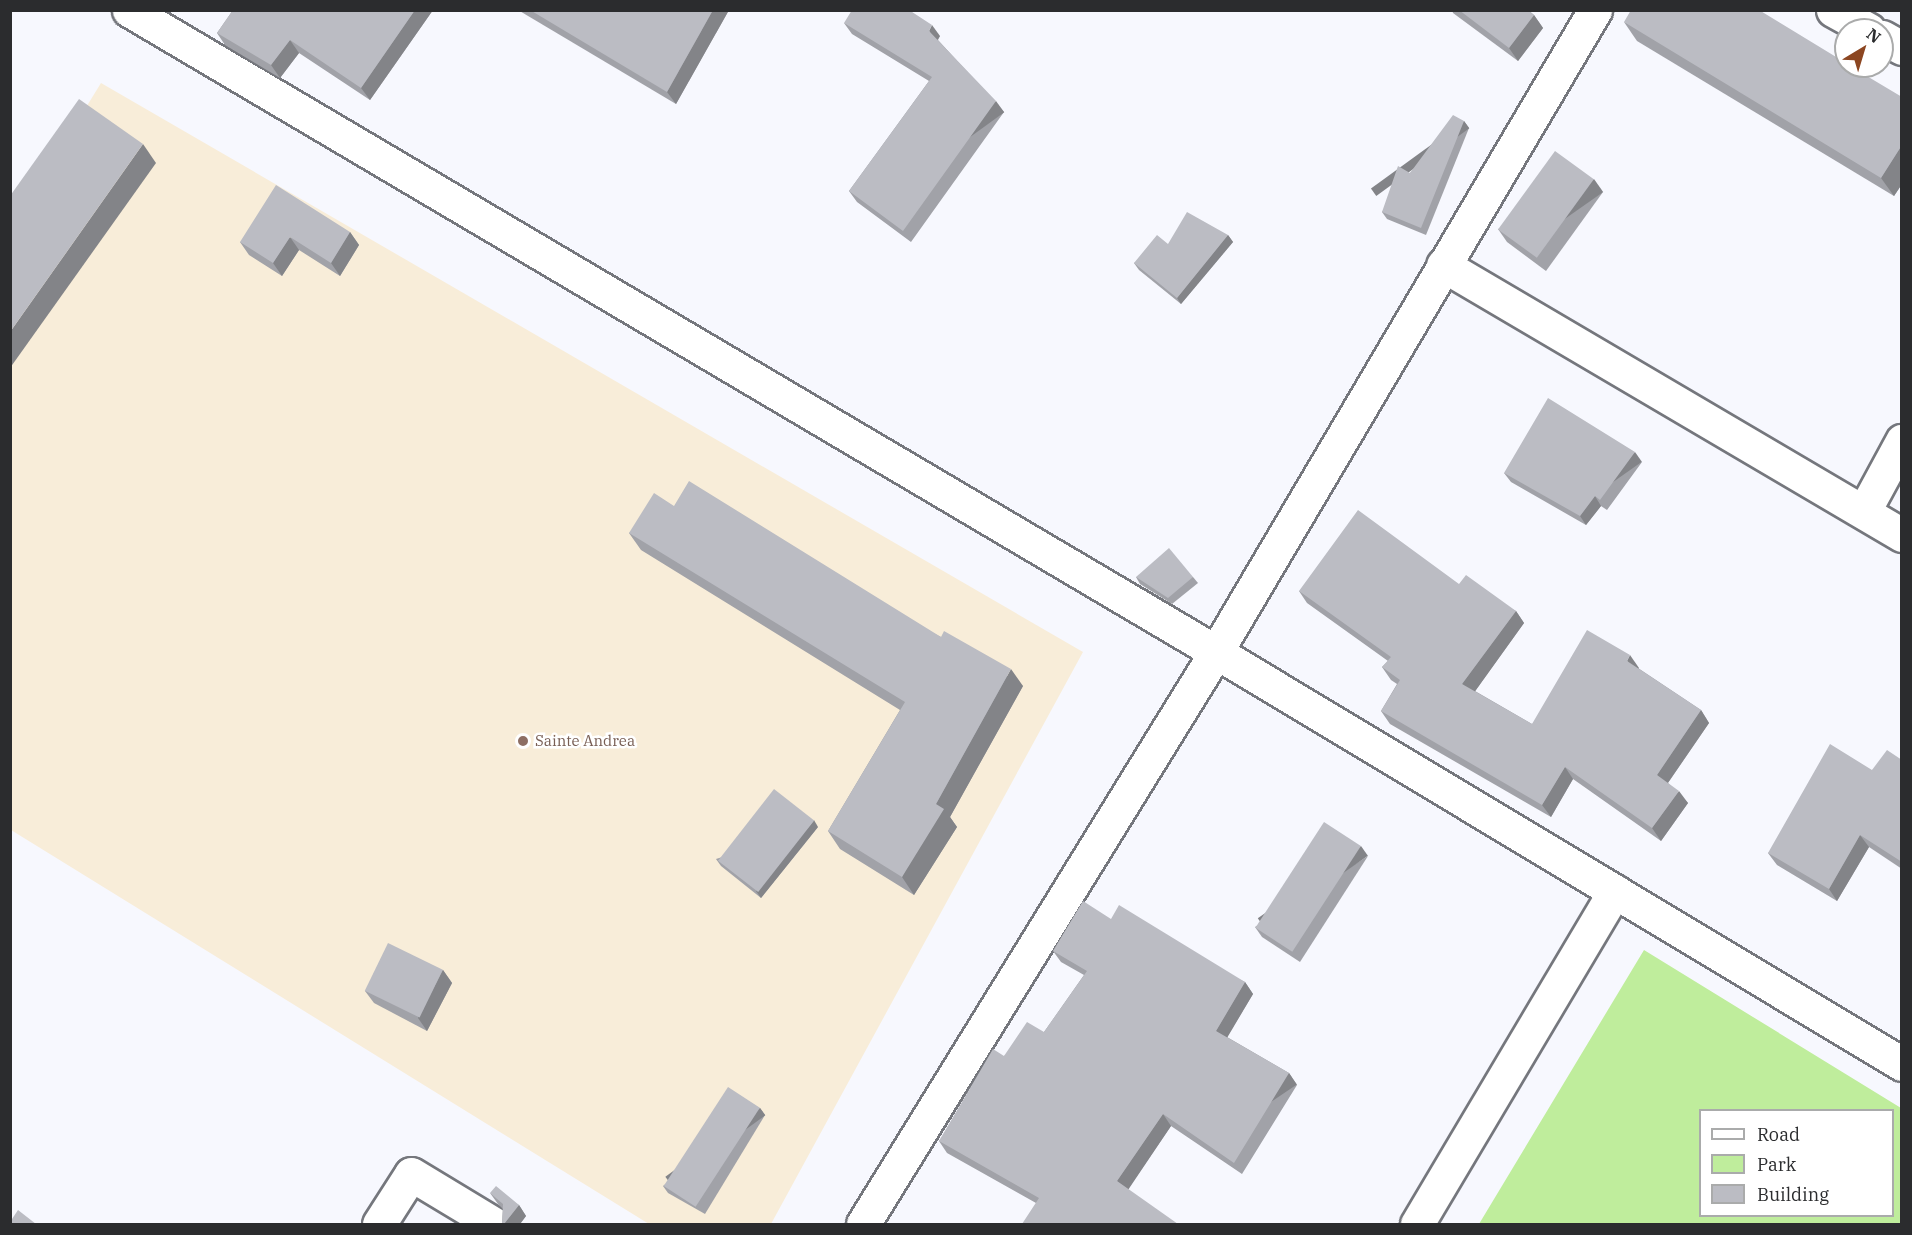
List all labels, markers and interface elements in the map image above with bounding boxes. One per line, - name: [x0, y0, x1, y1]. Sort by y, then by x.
- north arrow: [1834, 18, 1894, 78]
- text: N: [1863, 24, 1885, 47]
- place label: Sainte Andrea: [535, 732, 635, 750]
- marker: Sainte Andrea: [516, 734, 530, 748]
- legend: [1699, 1109, 1894, 1217]
- text: Road: [1757, 1123, 1800, 1146]
- text: Park: [1757, 1153, 1796, 1176]
- text: Building: [1757, 1183, 1829, 1206]

